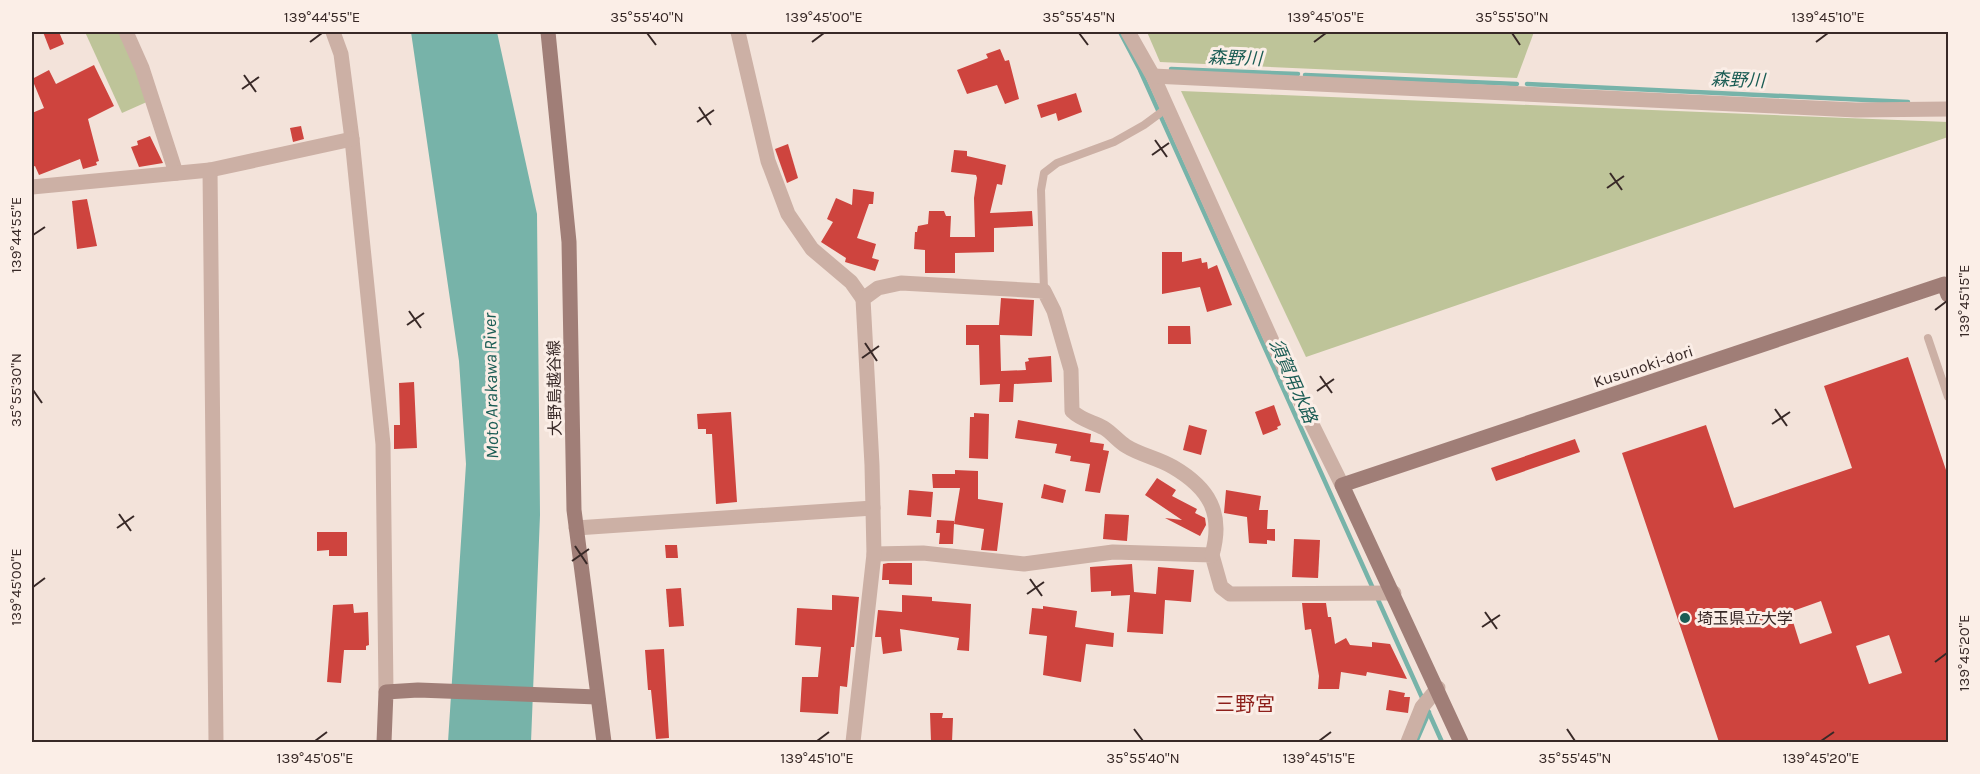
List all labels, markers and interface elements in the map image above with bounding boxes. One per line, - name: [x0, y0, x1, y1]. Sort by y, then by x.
- text: 139°44'55"E: [284, 8, 360, 26]
- text: 35°55'40"N: [610, 8, 684, 26]
- text: 139°45'00"E: [785, 8, 863, 26]
- text: 35°55'45"N: [1042, 8, 1116, 26]
- text: 139°45'05"E: [1288, 8, 1364, 26]
- text: 35°55'50"N: [1475, 8, 1549, 26]
- text: 139°45'10"E: [1791, 8, 1865, 26]
- water label: 森野川: [1208, 46, 1264, 70]
- water label: 森野川: [1711, 68, 1767, 92]
- text: 139°44'55"E: [7, 197, 25, 273]
- text: 139°45'15"E: [1955, 265, 1973, 337]
- water label: Moto Arakawa River: [479, 312, 503, 459]
- water label: 須賀用水路: [1265, 335, 1322, 428]
- street label: 大野島越谷線: [544, 340, 565, 436]
- street label: Kusunoki-dori: [1591, 341, 1696, 392]
- text: 35°55'30"N: [7, 353, 25, 427]
- text: 139°45'00"E: [7, 548, 25, 626]
- place label: 埼玉県立大学: [1697, 609, 1793, 628]
- marker: 埼玉県立大学: [1678, 611, 1692, 625]
- text: 139°45'20"E: [1955, 614, 1973, 692]
- district label: 三野宮: [1215, 693, 1275, 716]
- text: 139°45'05"E: [277, 749, 353, 767]
- text: 139°45'10"E: [780, 749, 854, 767]
- text: 35°55'40"N: [1106, 749, 1180, 767]
- text: 139°45'15"E: [1283, 749, 1355, 767]
- text: 35°55'45"N: [1538, 749, 1612, 767]
- text: 139°45'20"E: [1782, 749, 1860, 767]

